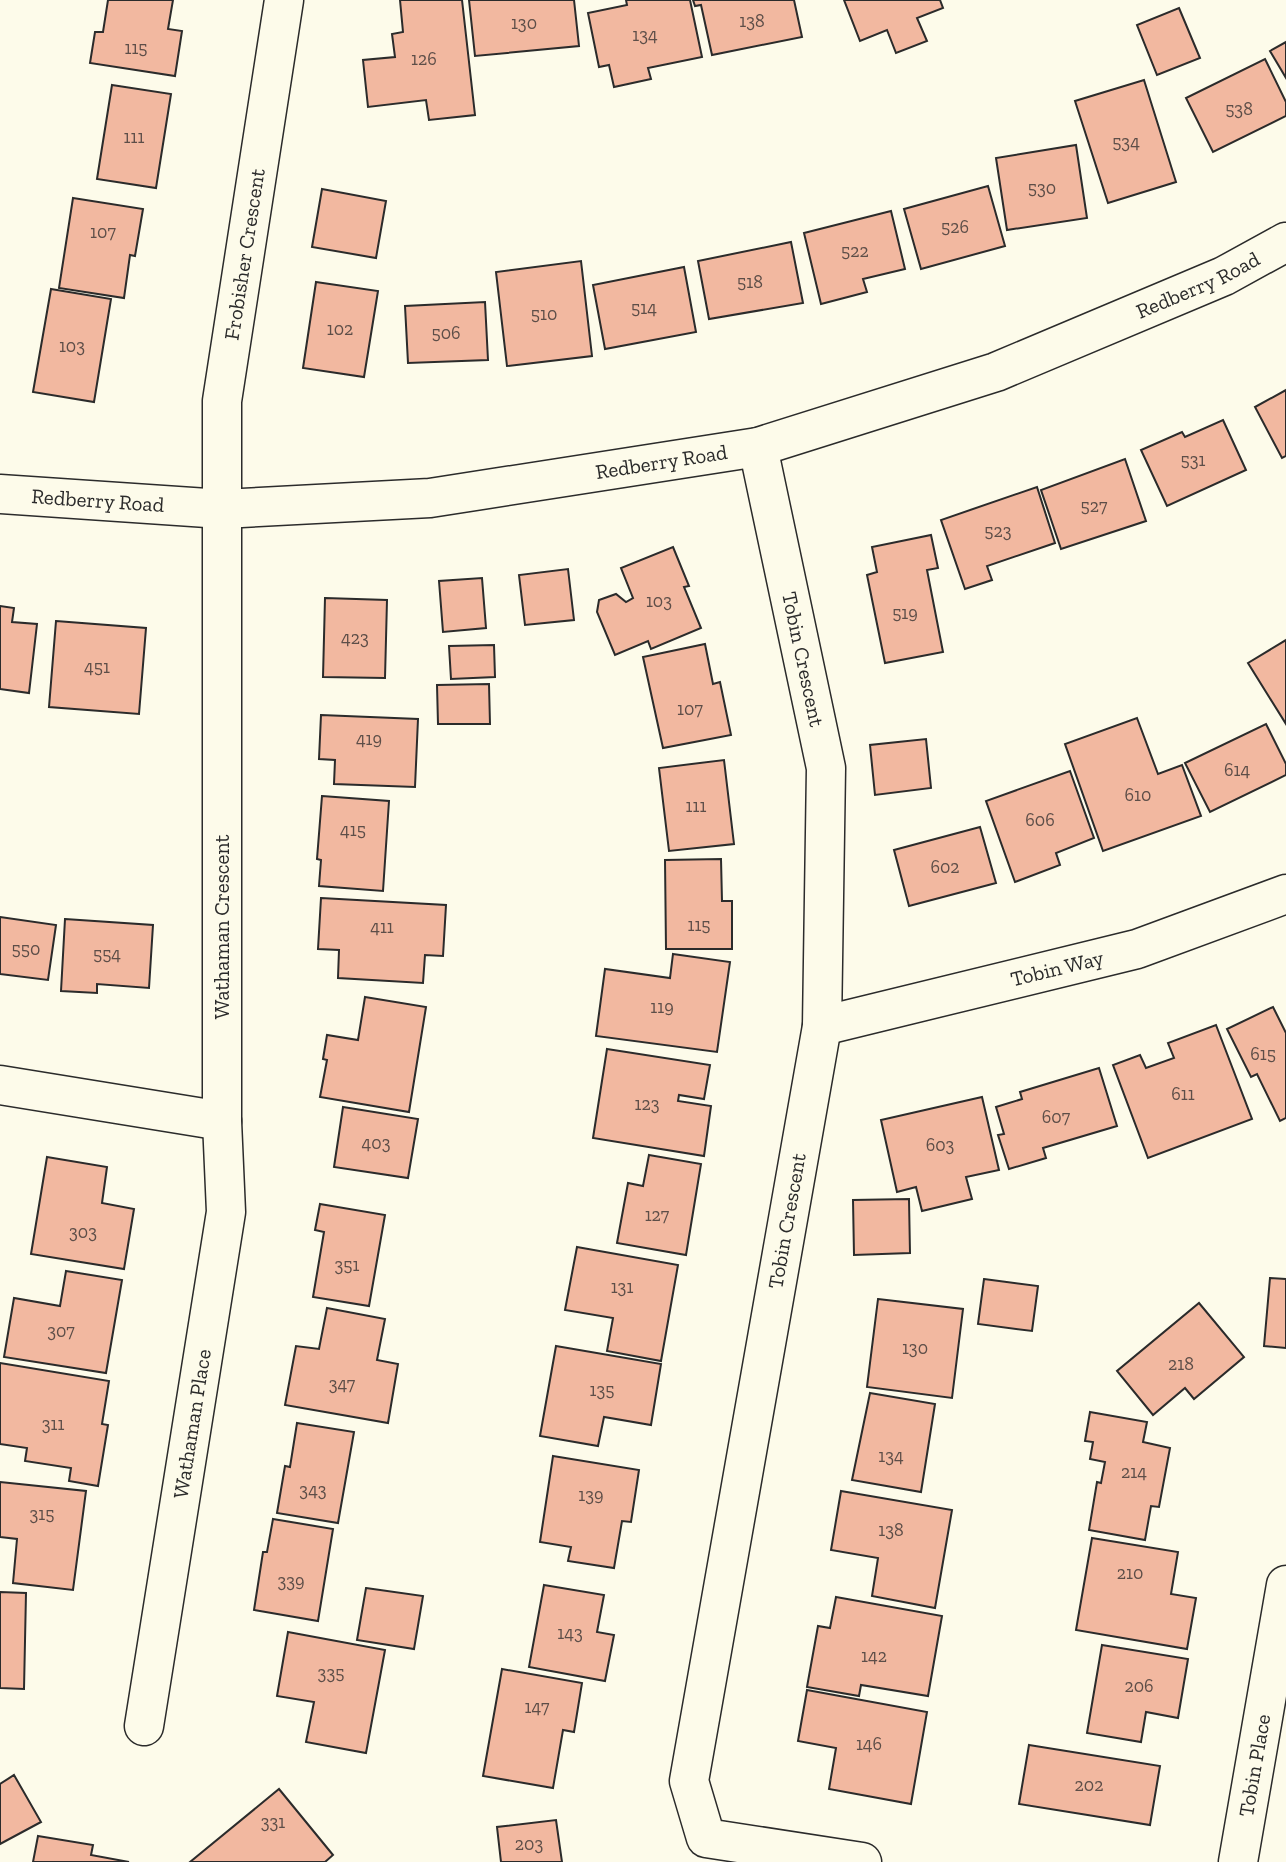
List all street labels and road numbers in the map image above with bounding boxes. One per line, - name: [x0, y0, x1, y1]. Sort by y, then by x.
- street label: Frobisher Crescent: [219, 166, 270, 342]
- street label: Redberry Road: [1132, 246, 1264, 324]
- street label: Redberry Road: [594, 439, 729, 484]
- street label: Redberry Road: [31, 483, 166, 517]
- street label: Tobin Crescent: [777, 589, 830, 729]
- street label: Wathaman Crescent: [209, 835, 234, 1019]
- street label: Tobin Way: [1008, 945, 1106, 991]
- street label: Tobin Crescent: [762, 1151, 811, 1291]
- street label: Wathaman Place: [167, 1347, 216, 1500]
- street label: Tobin Place: [1233, 1712, 1275, 1819]

